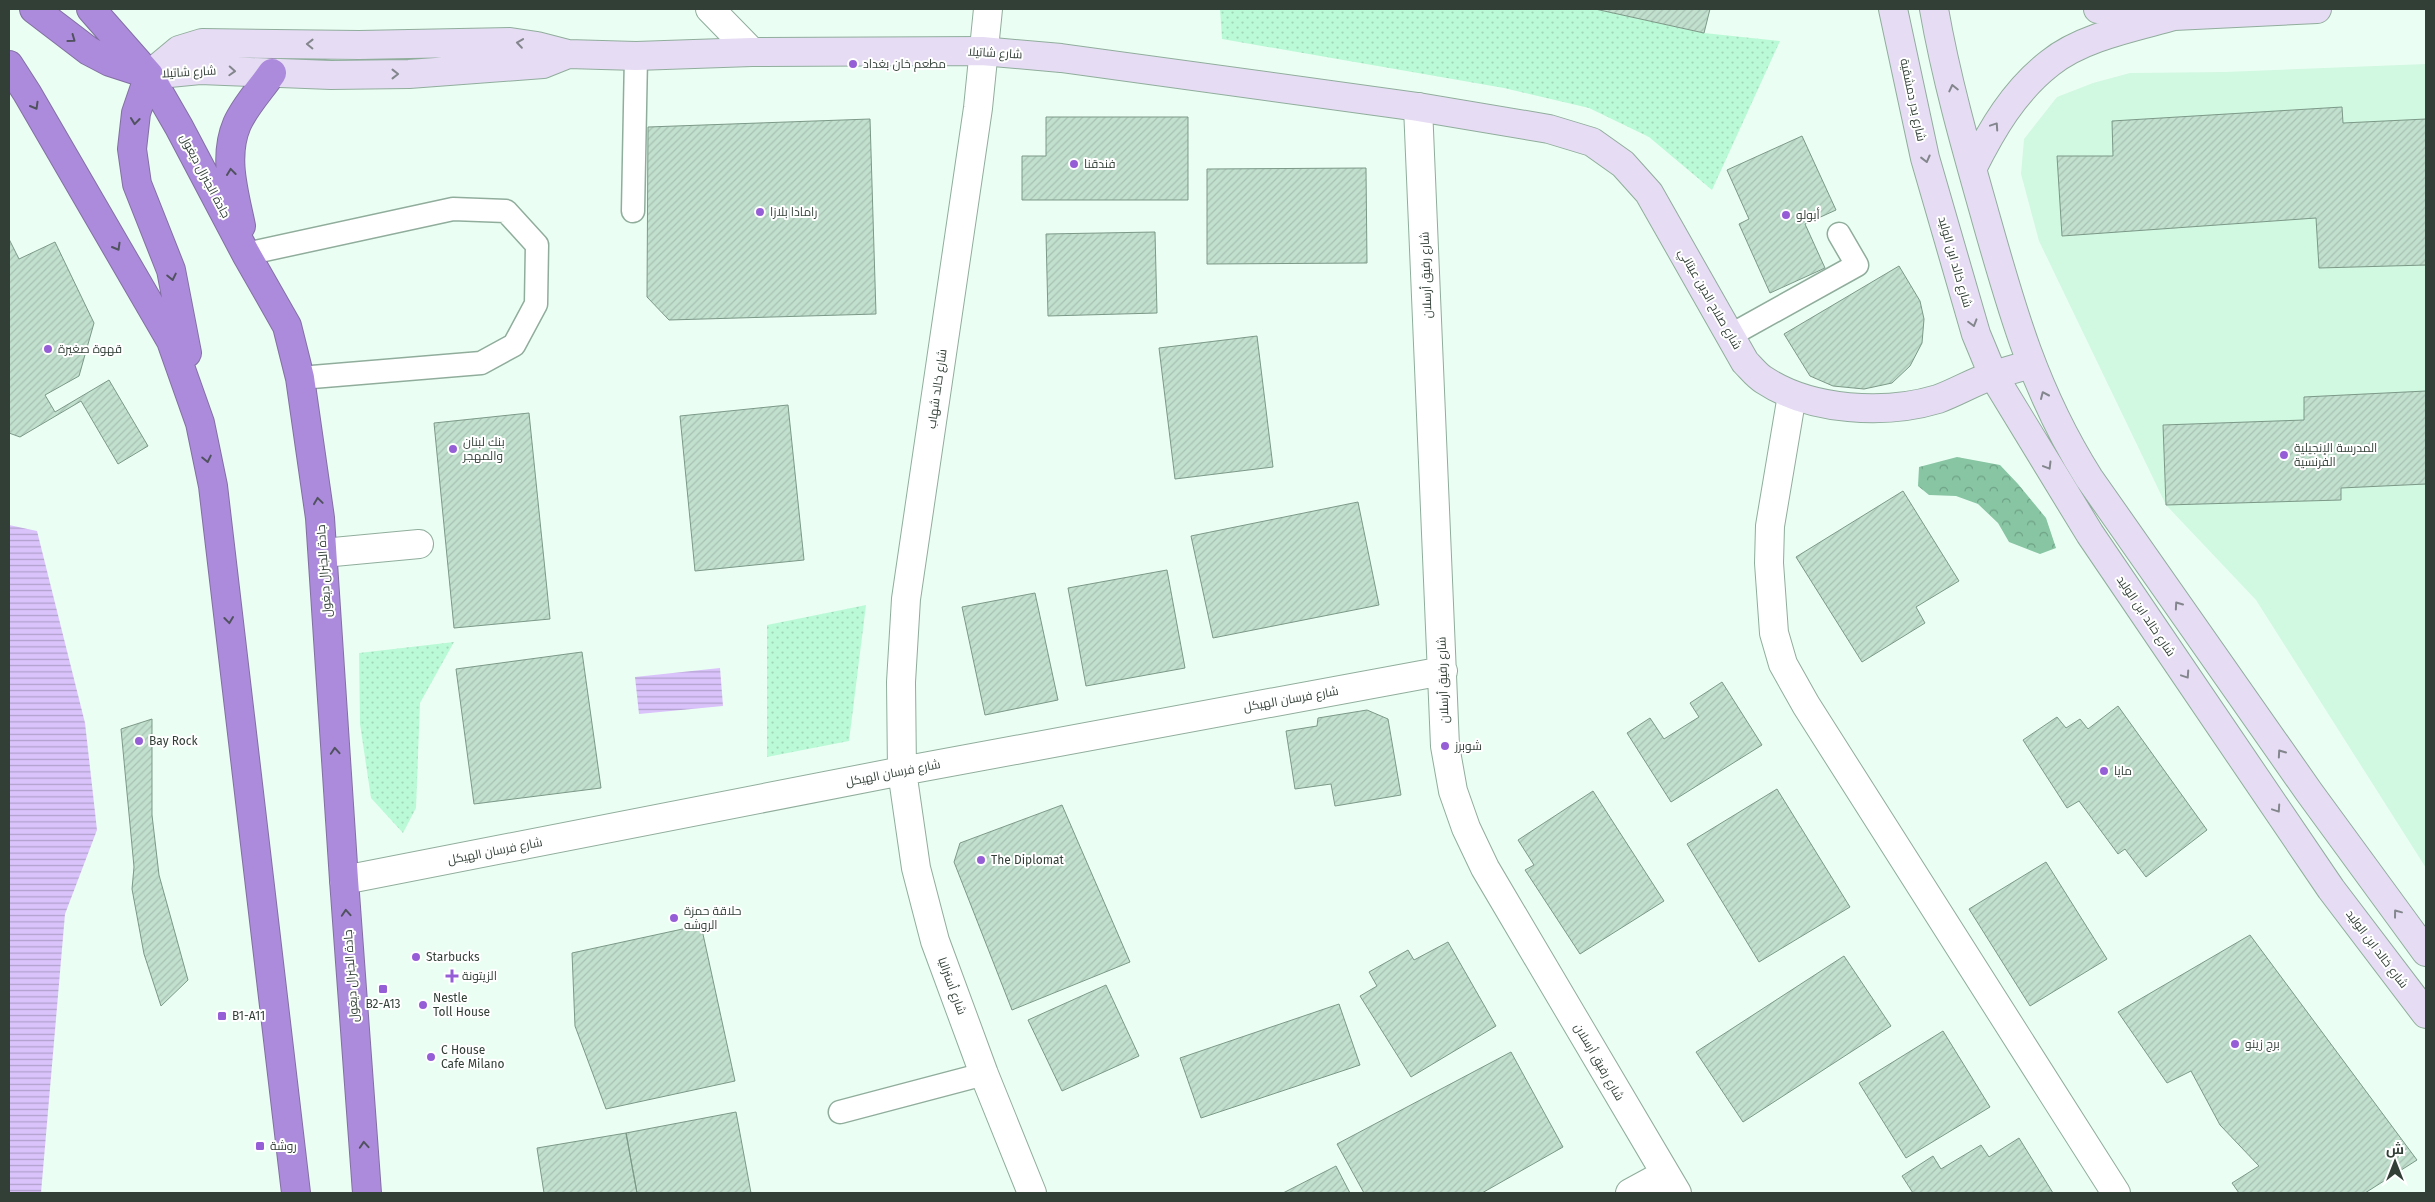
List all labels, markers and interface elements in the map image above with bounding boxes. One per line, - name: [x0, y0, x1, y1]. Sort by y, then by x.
- one-way arrow: [66, 33, 76, 42]
- one-way arrow: [516, 38, 524, 49]
- one-way arrow: [306, 39, 314, 49]
- street label: شارع شاتيلا: [967, 45, 1023, 62]
- place label: مطعم خان بغداد: [863, 57, 946, 72]
- street label: شارع بدر دمشقية: [1896, 57, 1929, 143]
- marker: مطعم خان بغداد: [847, 58, 859, 70]
- street label: شارع شاتيلا: [161, 64, 217, 81]
- one-way arrow: [228, 66, 236, 76]
- one-way arrow: [391, 69, 399, 79]
- one-way arrow: [1948, 83, 1959, 92]
- one-way arrow: [29, 101, 39, 110]
- one-way arrow: [130, 118, 141, 126]
- one-way arrow: [1989, 122, 1998, 132]
- street label: جادة الجنرال ديغول: [177, 132, 233, 220]
- one-way arrow: [1920, 155, 1931, 164]
- place label: فندقنا: [1084, 157, 1116, 171]
- marker: فندقنا: [1068, 158, 1080, 170]
- one-way arrow: [226, 167, 237, 175]
- place label: رامادا بلازا: [770, 205, 817, 219]
- marker: رامادا بلازا: [754, 206, 766, 218]
- place label: أبولو: [1796, 207, 1820, 222]
- marker: أبولو: [1780, 209, 1792, 221]
- street label: شارع خالد ابن الوليد: [1934, 215, 1975, 310]
- street label: شارع رفيق أرسلان: [1416, 231, 1436, 319]
- one-way arrow: [110, 242, 120, 251]
- street label: شارع صلاح الدين عيتاني: [1673, 246, 1745, 353]
- one-way arrow: [166, 273, 177, 281]
- one-way arrow: [1967, 318, 1977, 326]
- place label: قهوة صغيرة: [58, 342, 122, 356]
- marker: قهوة صغيرة: [42, 343, 54, 355]
- street label: شارع خالد شهاب: [924, 348, 951, 430]
- one-way arrow: [2039, 391, 2050, 400]
- place label: بنك لبنان والمهجر: [462, 435, 505, 463]
- place label: المدرسة الإنجيلية الفرنسية: [2294, 441, 2377, 469]
- marker: بنك لبنان والمهجر: [447, 443, 459, 455]
- marker: المدرسة الإنجيلية الفرنسية: [2278, 449, 2290, 461]
- one-way arrow: [202, 455, 212, 464]
- one-way arrow: [2042, 460, 2052, 469]
- one-way arrow: [313, 497, 324, 505]
- street label: جادة الجنرال ديغول: [314, 524, 334, 618]
- street label: شارع خالد ابن الوليد: [2113, 573, 2178, 660]
- one-way arrow: [2175, 602, 2184, 611]
- one-way arrow: [223, 616, 234, 624]
- street label: شارع رفيق أرسلان: [1433, 636, 1453, 724]
- one-way arrow: [2179, 669, 2189, 678]
- street label: شارع فرسان الهيكل: [1242, 684, 1340, 715]
- place label: Bay Rock: [149, 734, 199, 748]
- marker: Bay Rock: [133, 735, 145, 747]
- place label: شوبرز: [1454, 739, 1482, 753]
- marker: شوبرز: [1439, 740, 1451, 752]
- one-way arrow: [330, 746, 341, 754]
- one-way arrow: [2278, 749, 2287, 759]
- street label: شارع فرسان الهيكل: [844, 757, 942, 790]
- place label: مايا: [2114, 764, 2132, 778]
- marker: مايا: [2098, 765, 2110, 777]
- one-way arrow: [2271, 803, 2280, 813]
- street label: شارع فرسان الهيكل: [446, 835, 544, 868]
- place label: The Diplomat: [991, 853, 1064, 867]
- marker: The Diplomat: [975, 854, 987, 866]
- place label: حلاقة حمزة الروشه: [684, 904, 741, 932]
- street label: شارع خالد ابن الوليد: [2342, 907, 2411, 992]
- one-way arrow: [341, 909, 352, 917]
- one-way arrow: [2394, 910, 2402, 919]
- marker: حلاقة حمزة الروشه: [668, 912, 680, 924]
- street label: جادة الجنرال ديغول: [341, 929, 361, 1023]
- place label: Starbucks: [426, 950, 480, 964]
- marker: Starbucks: [410, 951, 422, 963]
- street label: شارع أستراليا: [934, 955, 970, 1017]
- place label: الزيتونة: [462, 969, 497, 983]
- marker: الزيتونة: [446, 970, 458, 982]
- marker: B2-A13: [377, 983, 389, 995]
- place label: Nestle Toll House: [433, 991, 490, 1019]
- place label: B2-A13: [365, 997, 401, 1011]
- marker: Nestle Toll House: [417, 999, 429, 1011]
- place label: B1-A11: [232, 1009, 265, 1023]
- marker: B1-A11: [216, 1010, 228, 1022]
- street label: شارع رفيق أرسلان: [1570, 1020, 1628, 1104]
- place label: برج زينو: [2245, 1037, 2280, 1052]
- marker: برج زينو: [2229, 1038, 2241, 1050]
- place label: C House Cafe Milano: [441, 1043, 505, 1071]
- marker: C House Cafe Milano: [425, 1051, 437, 1063]
- north arrow: [2370, 1137, 2420, 1187]
- place label: روشة: [270, 1139, 297, 1153]
- marker: روشة: [254, 1140, 266, 1152]
- one-way arrow: [358, 1140, 369, 1148]
- text: ش: [2386, 1141, 2404, 1158]

